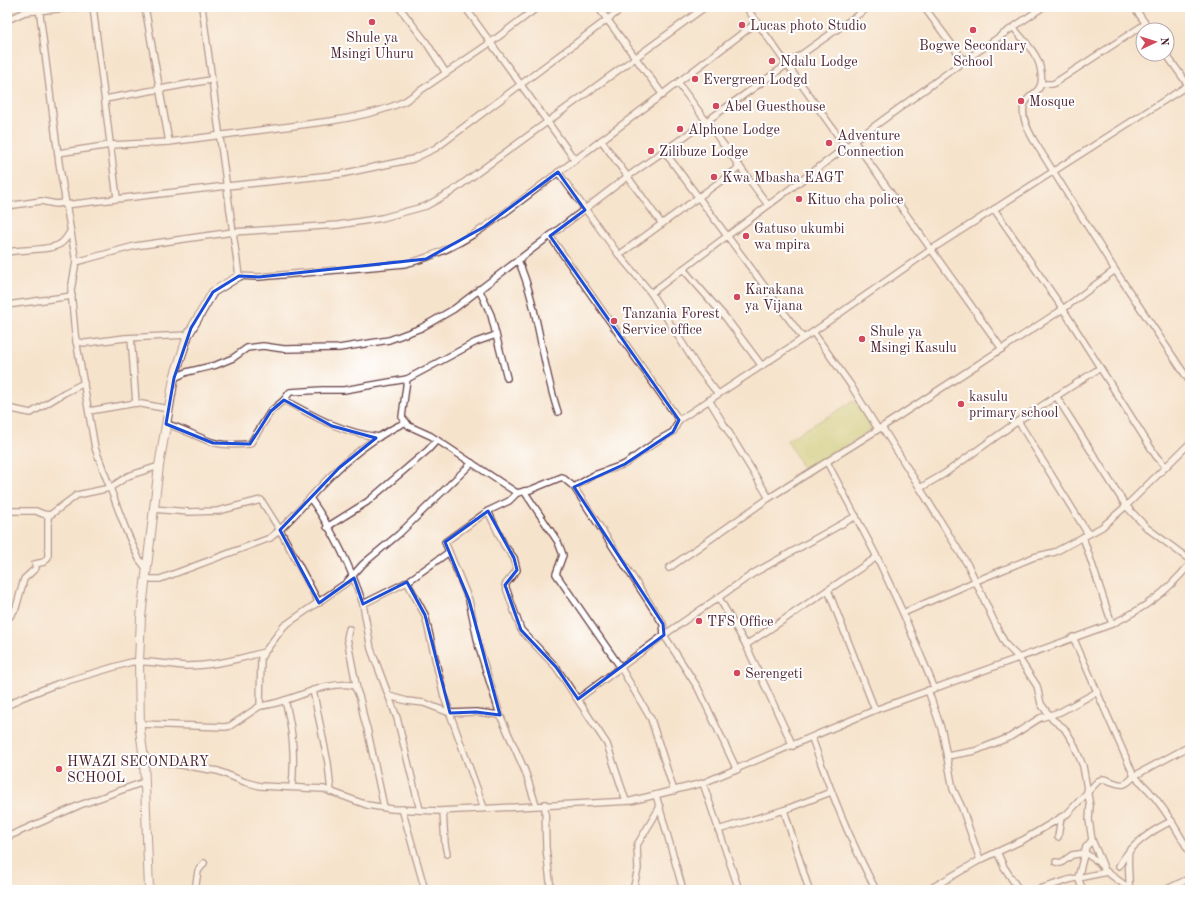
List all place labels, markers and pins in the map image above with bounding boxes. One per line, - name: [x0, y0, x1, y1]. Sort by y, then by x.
- marker: Shule ya Msingi Uhuru: [367, 17, 377, 27]
- place label: Lucas photo Studio: [750, 19, 867, 33]
- marker: Lucas photo Studio: [737, 20, 747, 30]
- marker: Bogwe Secondary School: [968, 25, 978, 35]
- place label: Shule ya Msingi Uhuru: [330, 31, 414, 61]
- place label: Bogwe Secondary School: [919, 39, 1027, 69]
- place label: Ndalu Lodge: [780, 55, 858, 69]
- marker: Ndalu Lodge: [767, 56, 777, 66]
- place label: Evergreen Lodgd: [703, 73, 808, 87]
- marker: Evergreen Lodgd: [690, 74, 700, 84]
- place label: Mosque: [1029, 95, 1075, 109]
- marker: Mosque: [1016, 96, 1026, 106]
- place label: Abel Guesthouse: [724, 100, 826, 114]
- marker: Abel Guesthouse: [711, 101, 721, 111]
- place label: Alphone Lodge: [688, 123, 780, 137]
- marker: Alphone Lodge: [675, 124, 685, 134]
- place label: Adventure Connection: [837, 129, 905, 159]
- marker: Adventure Connection: [824, 138, 834, 148]
- place label: Zilibuze Lodge: [659, 145, 748, 159]
- marker: Zilibuze Lodge: [646, 146, 656, 156]
- place label: Kwa Mbasha EAGT: [722, 171, 844, 185]
- marker: Kwa Mbasha EAGT: [709, 172, 719, 182]
- place label: Kituo cha police: [807, 193, 903, 207]
- marker: Kituo cha police: [794, 194, 804, 204]
- place label: Gatuso ukumbi wa mpira: [754, 222, 845, 252]
- marker: Gatuso ukumbi wa mpira: [741, 231, 751, 241]
- place label: Karakana ya Vijana: [745, 283, 804, 313]
- marker: Karakana ya Vijana: [732, 292, 742, 302]
- place label: Tanzania Forest Service office: [622, 307, 720, 337]
- marker: Tanzania Forest Service office: [609, 316, 619, 326]
- place label: Shule ya Msingi Kasulu: [870, 325, 957, 355]
- marker: Shule ya Msingi Kasulu: [857, 334, 867, 344]
- place label: kasulu primary school: [969, 390, 1059, 420]
- marker: kasulu primary school: [956, 399, 966, 409]
- place label: TFS Office: [707, 615, 773, 629]
- marker: TFS Office: [694, 616, 704, 626]
- place label: Serengeti: [745, 667, 803, 681]
- marker: Serengeti: [732, 668, 742, 678]
- place label: HWAZI SECONDARY SCHOOL: [67, 755, 209, 785]
- marker: HWAZI SECONDARY SCHOOL: [54, 764, 64, 774]

